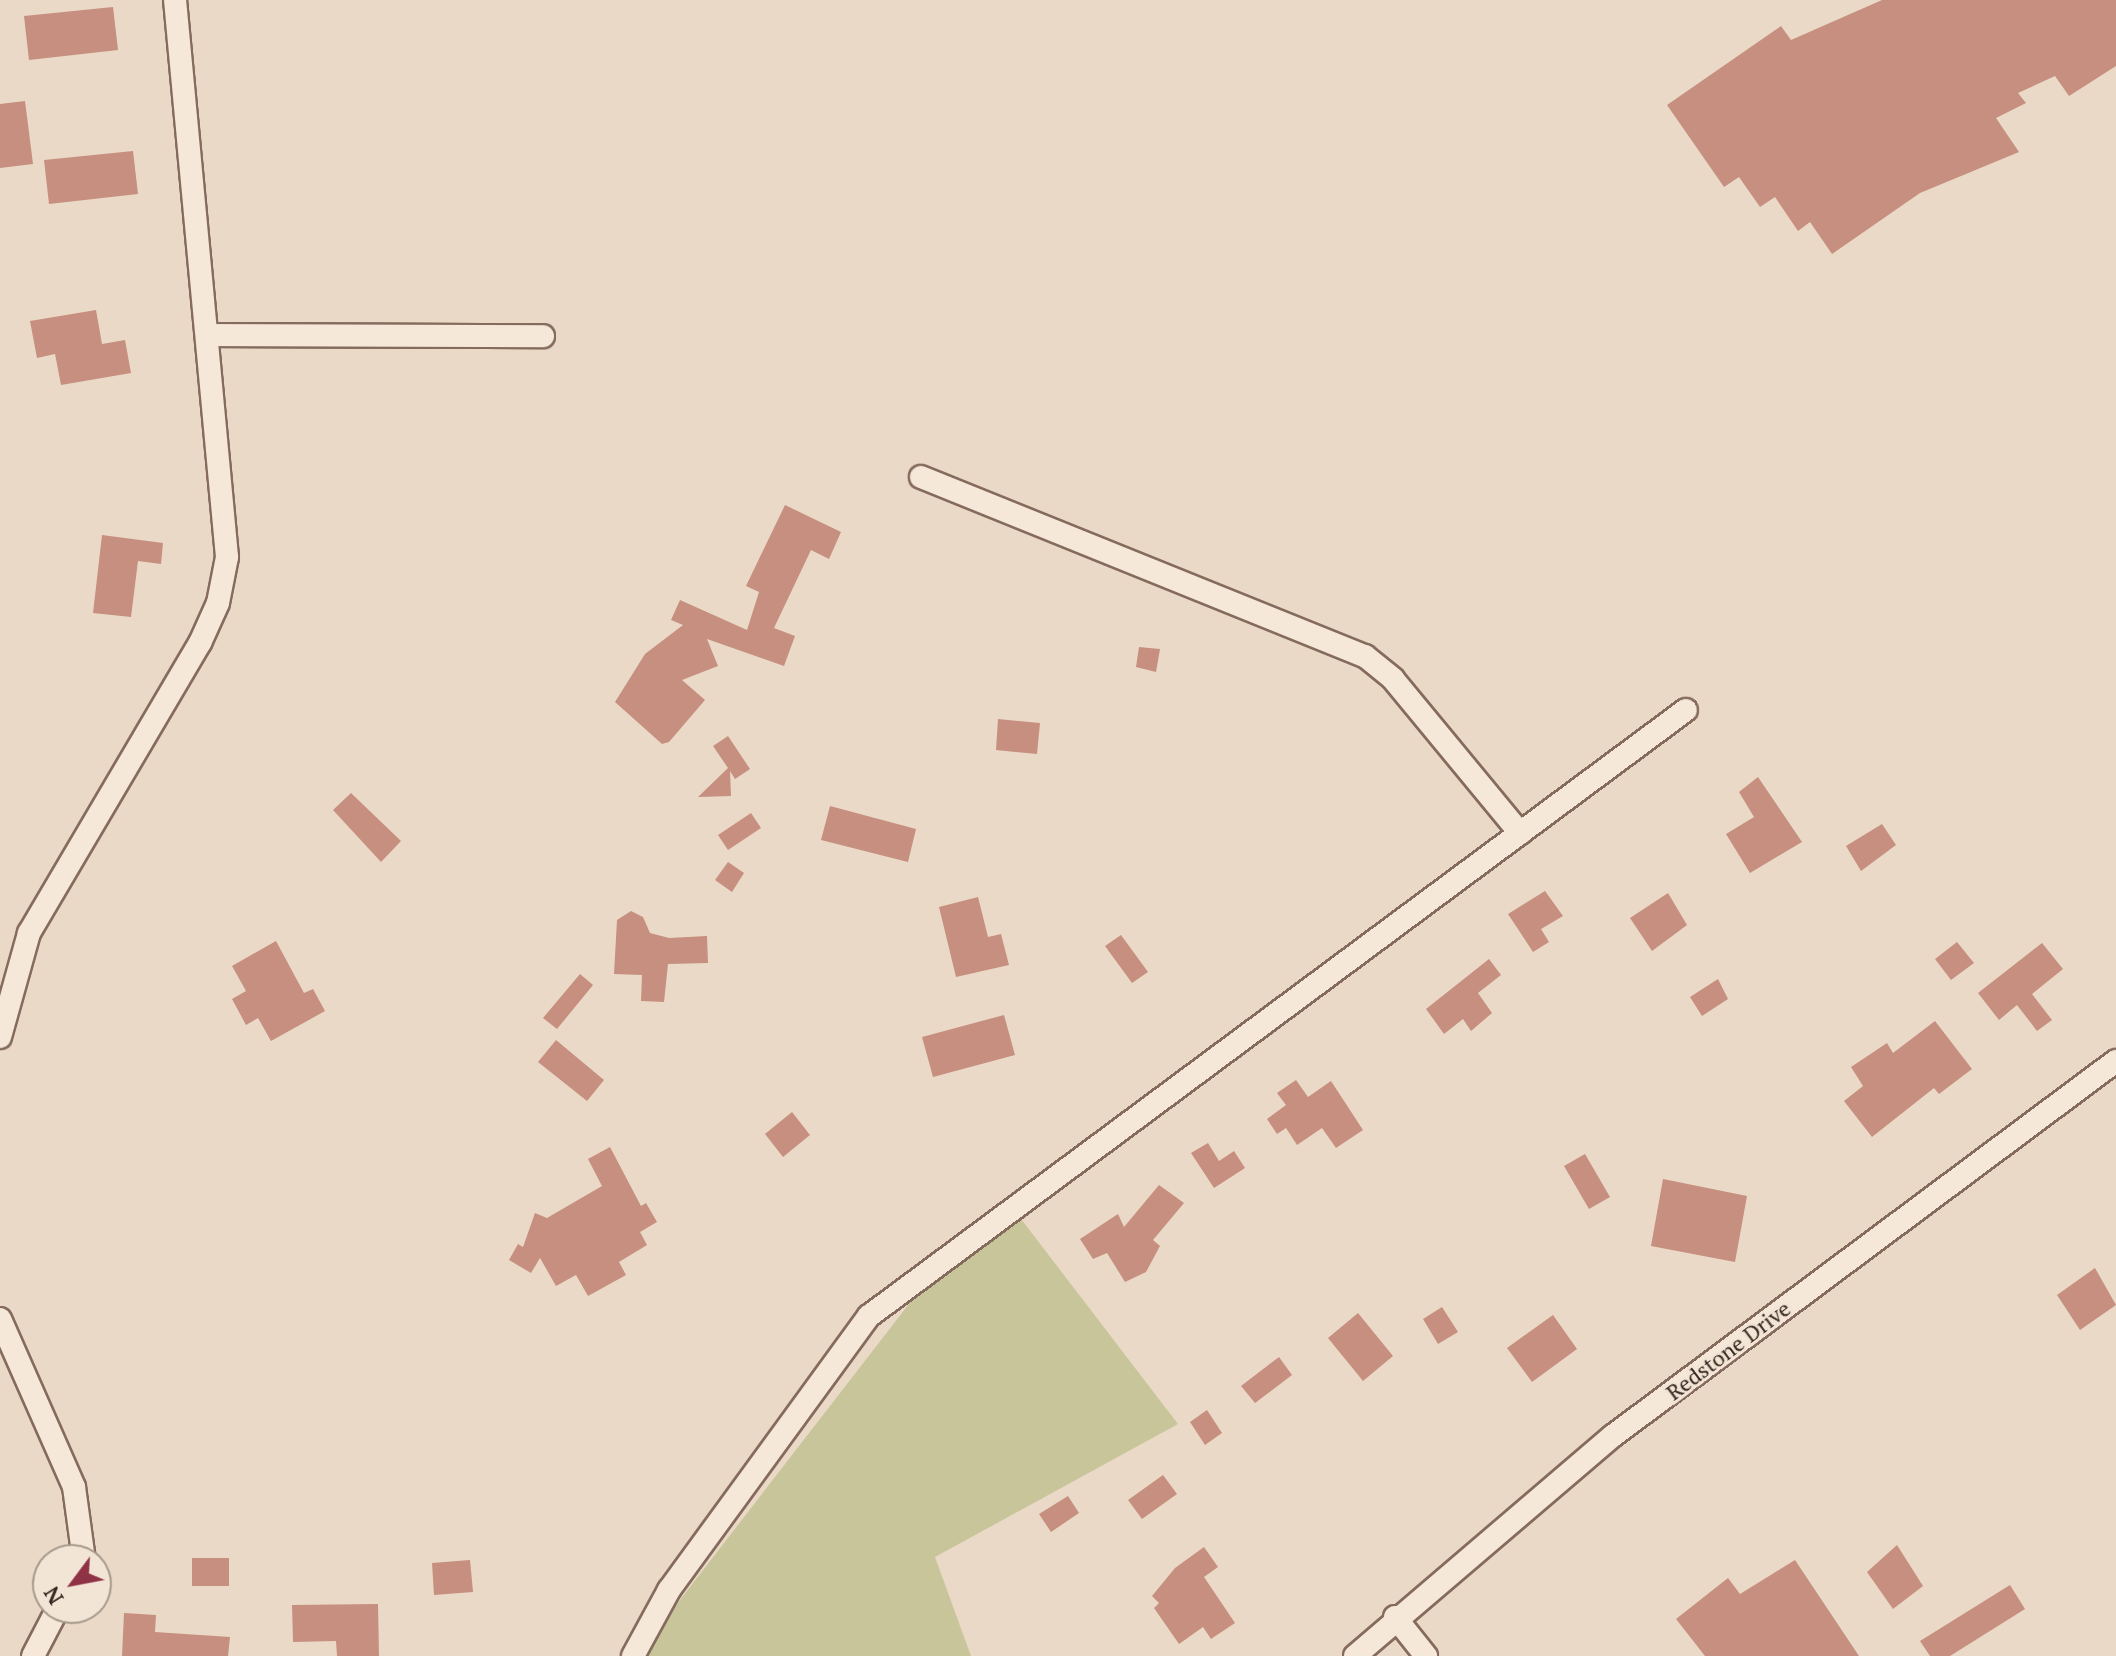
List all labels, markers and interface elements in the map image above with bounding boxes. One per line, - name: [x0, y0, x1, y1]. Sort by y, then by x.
- street label: Redstone Drive: [1661, 1295, 1795, 1405]
- north arrow: [32, 1544, 112, 1624]
- text: N: [36, 1581, 70, 1611]

